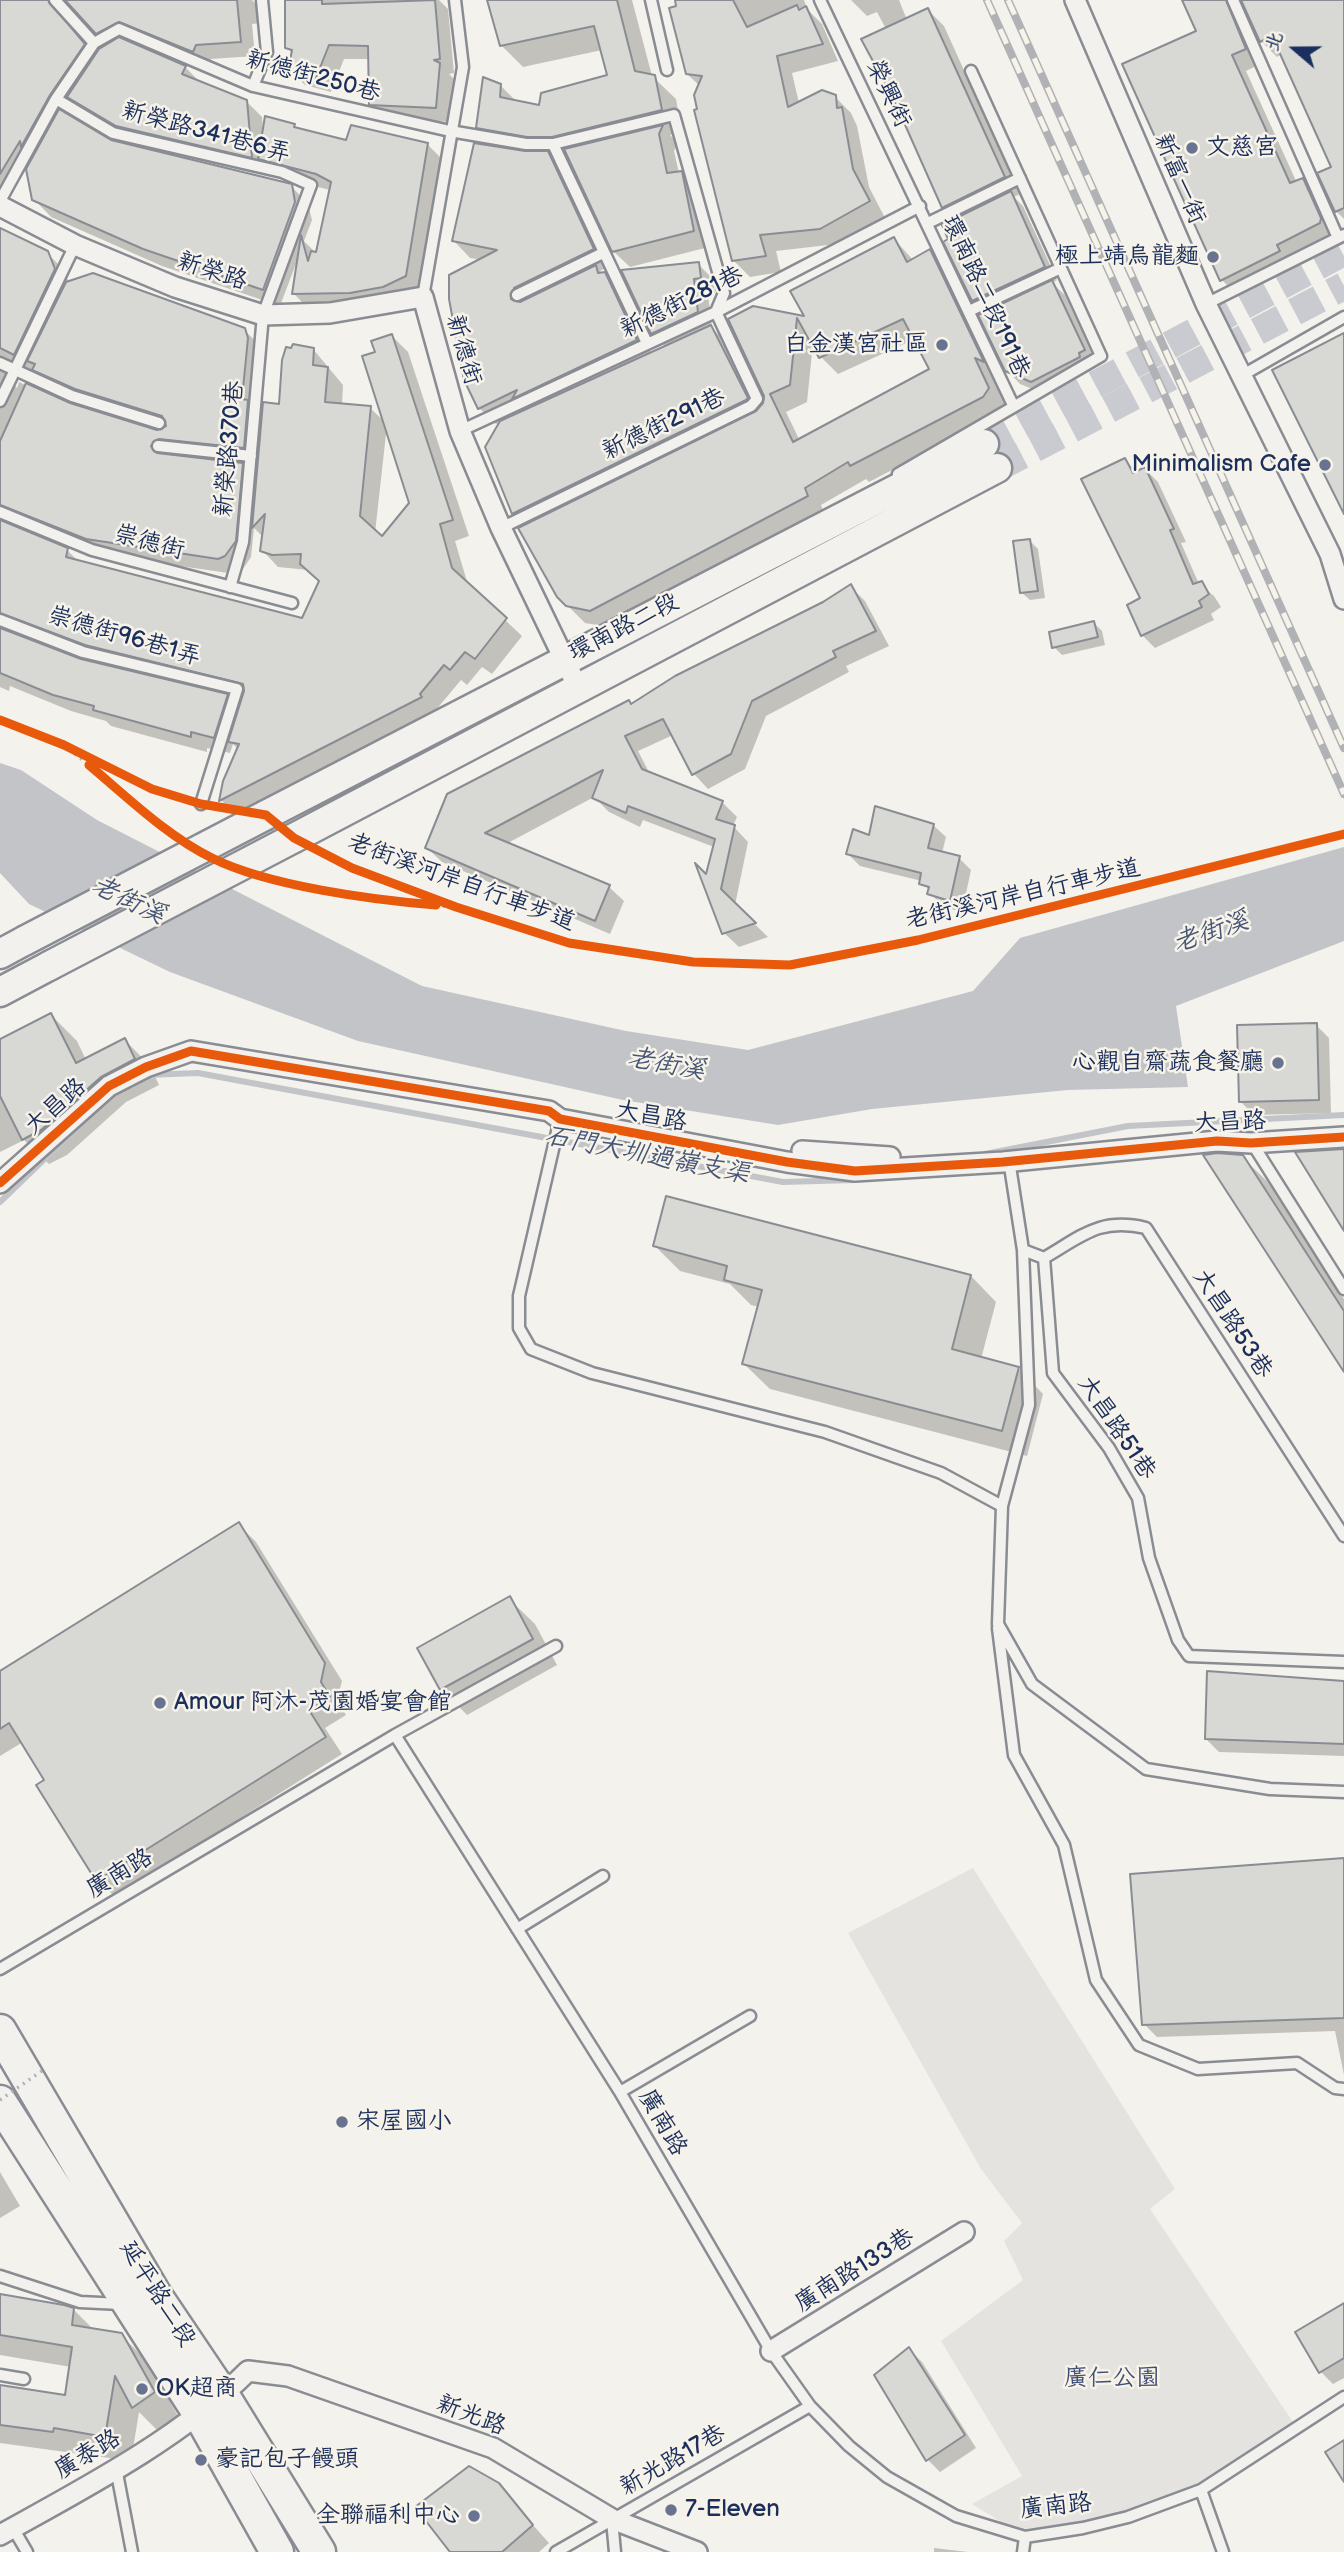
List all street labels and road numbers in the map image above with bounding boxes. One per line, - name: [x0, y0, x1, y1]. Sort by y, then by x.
- street label: 新德街250巷: [243, 45, 383, 109]
- street label: 榮興街: [859, 55, 917, 133]
- street label: 新榮路341巷6弄: [119, 97, 293, 169]
- street label: 新富一街: [1147, 129, 1211, 229]
- street label: 環南路二段191巷: [935, 211, 1035, 383]
- street label: 新榮路: [173, 247, 251, 297]
- street label: 新德街281巷: [616, 261, 748, 345]
- street label: 新德街: [439, 311, 487, 389]
- street label: 新榮路370巷: [210, 380, 250, 518]
- street label: 新德街291巷: [598, 383, 730, 467]
- street label: 崇德街: [110, 520, 188, 566]
- street label: 環南路二段: [564, 588, 684, 668]
- street label: 崇德街96巷1弄: [44, 601, 204, 673]
- street label: 老街溪河岸自行車步道: [343, 828, 579, 938]
- street label: 老街溪河岸自行車步道: [903, 854, 1143, 936]
- street label: 大昌路: [19, 1073, 93, 1141]
- street label: 大昌路: [613, 1096, 689, 1138]
- street label: 大昌路: [1194, 1107, 1266, 1139]
- street label: 大昌路53巷: [1186, 1264, 1278, 1384]
- street label: 大昌路51巷: [1071, 1371, 1161, 1485]
- street label: 廣南路: [82, 1843, 158, 1905]
- street label: 廣南路: [632, 2085, 692, 2161]
- street label: 廣南路133巷: [790, 2223, 920, 2319]
- street label: 延平路二段: [113, 2235, 201, 2353]
- street label: 新光路: [432, 2390, 510, 2442]
- street label: 新光路17巷: [615, 2419, 731, 2503]
- street label: 廣泰路: [50, 2424, 126, 2486]
- street label: 廣南路: [1019, 2489, 1093, 2525]

